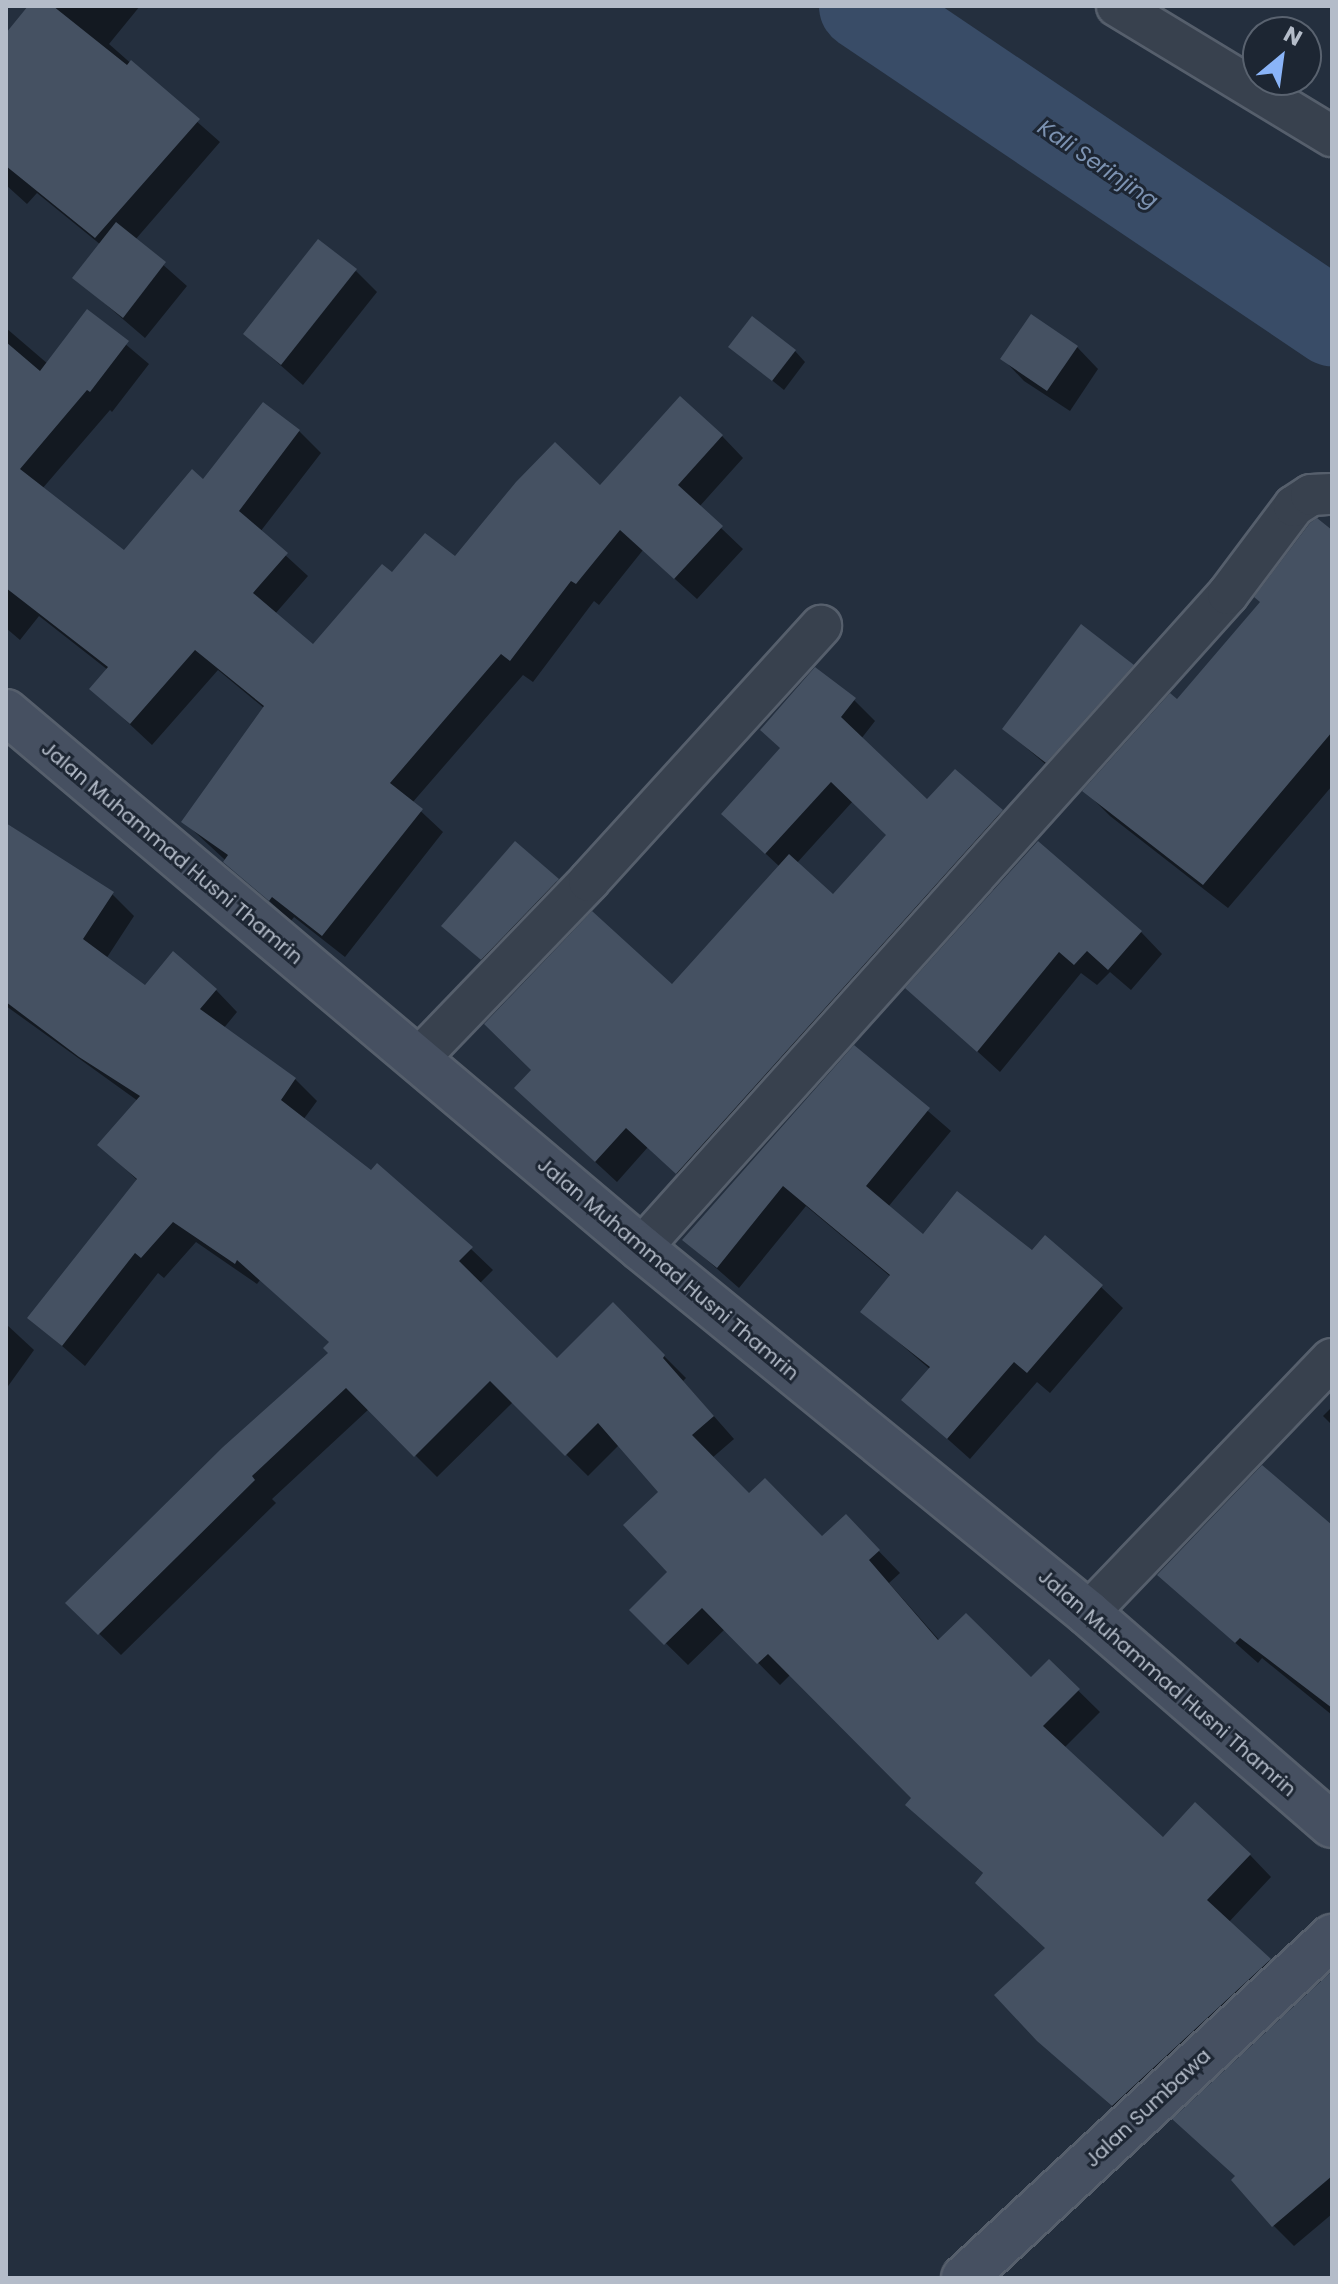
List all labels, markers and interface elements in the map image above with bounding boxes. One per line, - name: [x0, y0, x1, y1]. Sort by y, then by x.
- north arrow: [1242, 16, 1322, 96]
- text: N: [1278, 19, 1308, 54]
- water label: Kali Serinjing: [1033, 114, 1163, 214]
- street label: Jalan Muhammad Husni Thamrin: [36, 737, 308, 969]
- street label: Jalan Muhammad Husni Thamrin: [532, 1153, 804, 1385]
- street label: Jalan Muhammad Husni Thamrin: [1033, 1564, 1301, 1802]
- street label: Jalan Sumbawa: [1080, 2044, 1216, 2172]

